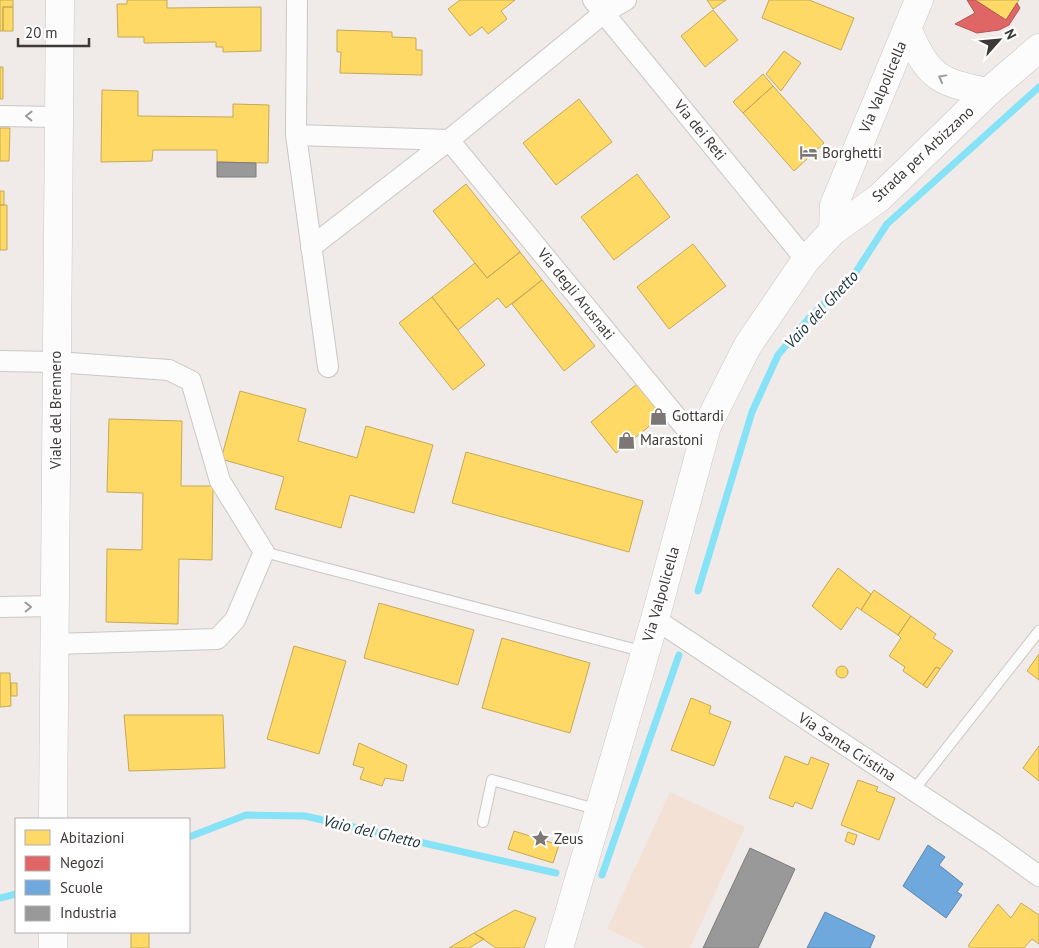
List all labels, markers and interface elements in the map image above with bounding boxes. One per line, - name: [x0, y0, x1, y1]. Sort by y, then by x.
- scale bar: [18, 15, 89, 47]
- north arrow: [974, 15, 1024, 65]
- text: 20 m: [25, 23, 58, 42]
- text: N: [1000, 26, 1021, 42]
- street label: Via Valpolicella: [854, 38, 910, 137]
- one-way arrow: [938, 74, 947, 84]
- street label: Via dei Reti: [670, 95, 731, 164]
- street label: Strada per Arbizzano: [868, 101, 978, 206]
- one-way arrow: [25, 111, 32, 121]
- hotel icon: Borghetti: [798, 143, 818, 163]
- place label: Borghetti: [822, 143, 882, 162]
- street label: Via degli Arusnati: [533, 243, 619, 343]
- water label: Vaio del Ghetto: [780, 266, 862, 352]
- street label: Viale del Brennero: [46, 351, 65, 470]
- shop icon: Gottardi: [648, 406, 668, 426]
- place label: Gottardi: [672, 406, 724, 425]
- shop icon: Marastoni: [616, 430, 636, 450]
- place label: Marastoni: [640, 430, 703, 449]
- street label: Via Valpolicella: [638, 544, 683, 645]
- one-way arrow: [24, 602, 32, 612]
- street label: Via Santa Cristina: [794, 707, 900, 785]
- water label: Vaio del Ghetto: [321, 810, 423, 852]
- legend: [15, 818, 190, 933]
- text: Abitazioni: [60, 828, 124, 847]
- place icon: Zeus: [530, 829, 550, 849]
- place label: Zeus: [554, 829, 583, 848]
- text: Negozi: [60, 853, 104, 872]
- text: Scuole: [60, 878, 103, 897]
- text: Industria: [60, 903, 117, 922]

